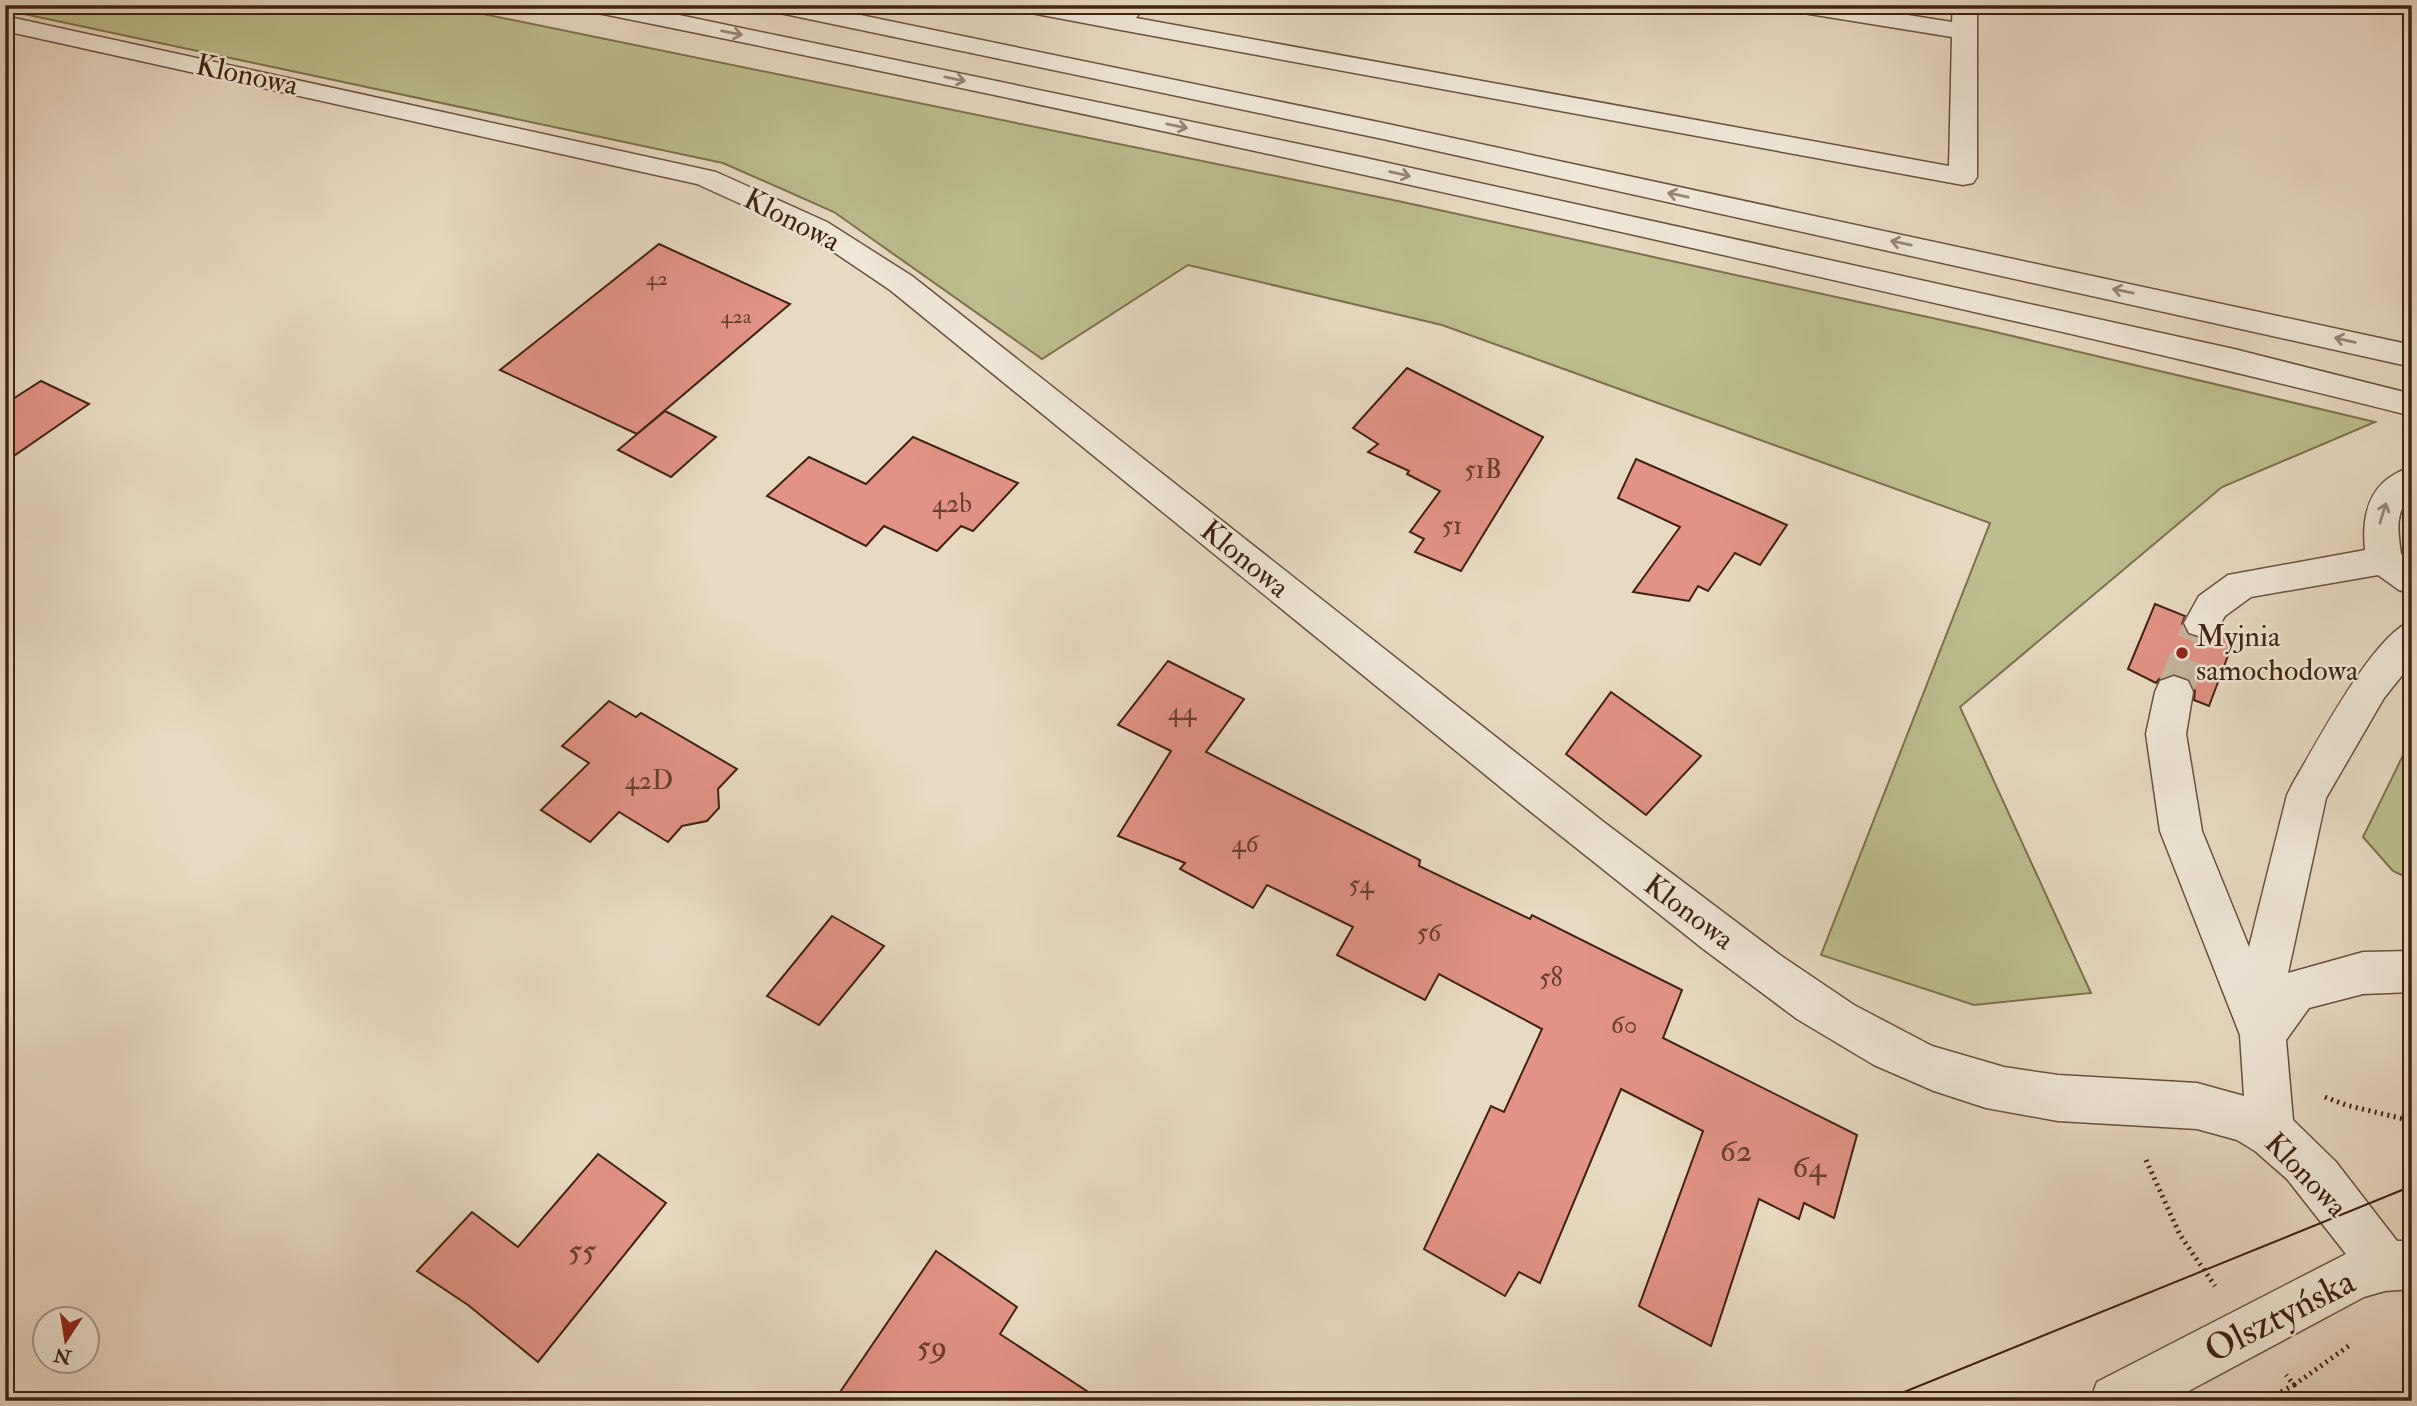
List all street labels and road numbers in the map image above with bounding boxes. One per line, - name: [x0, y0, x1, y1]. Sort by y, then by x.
- street label: Klonowa: [193, 46, 302, 104]
- street label: Klonowa: [738, 180, 847, 260]
- street label: Klonowa: [1193, 512, 1297, 606]
- street label: Klonowa: [1637, 866, 1742, 958]
- street label: Klonowa: [2257, 1125, 2356, 1225]
- street label: Olsztyńska: [2197, 1258, 2364, 1374]

